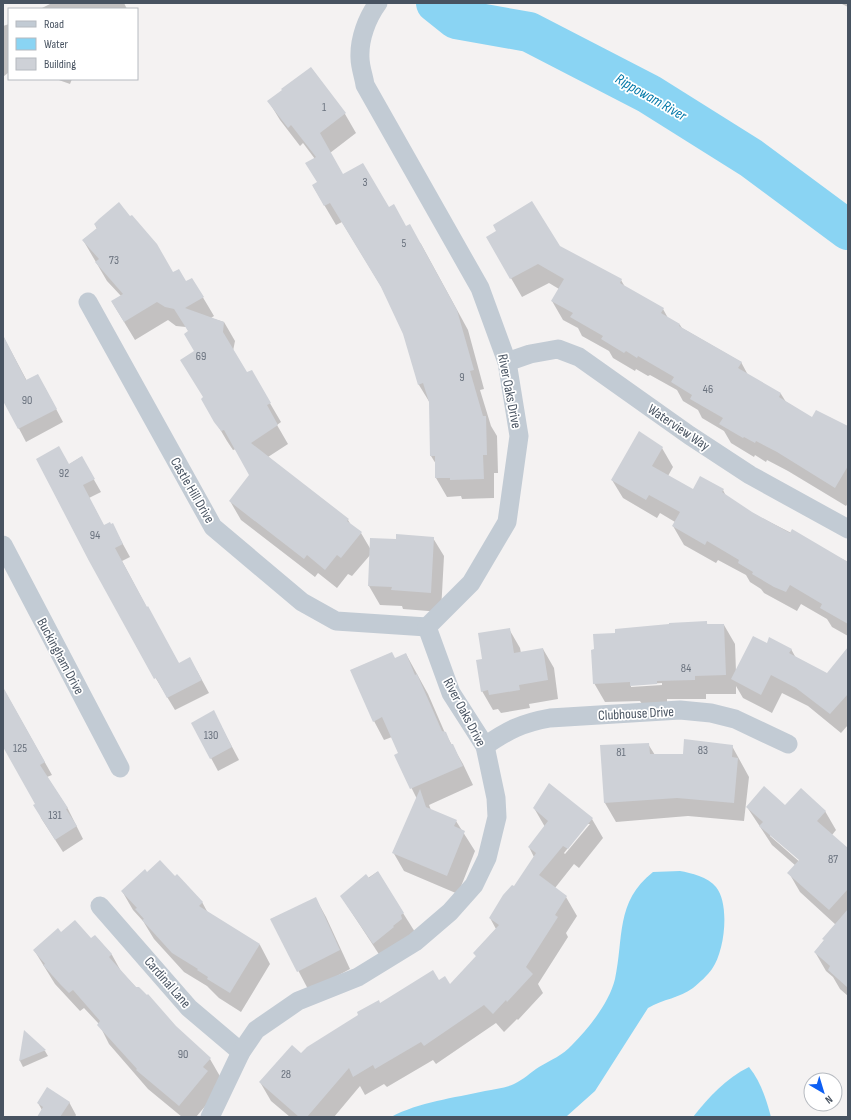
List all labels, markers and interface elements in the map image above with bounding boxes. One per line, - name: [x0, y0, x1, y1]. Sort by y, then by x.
- legend: [8, 8, 138, 80]
- text: Road: [44, 17, 64, 32]
- text: Water: [44, 37, 68, 52]
- text: Building: [44, 57, 76, 72]
- water label: Rippowam River: [612, 69, 690, 126]
- house number: 1: [322, 100, 327, 115]
- house number: 3: [362, 175, 368, 190]
- house number: 5: [402, 236, 407, 251]
- house number: 73: [109, 253, 119, 268]
- house number: 69: [196, 349, 206, 364]
- street label: River Oaks Drive: [494, 353, 525, 430]
- house number: 9: [459, 370, 465, 385]
- house number: 46: [703, 382, 713, 397]
- house number: 90: [22, 393, 32, 408]
- street label: Waterview Way: [644, 400, 713, 455]
- street label: Castle Hill Drive: [167, 454, 218, 526]
- house number: 92: [59, 466, 69, 481]
- house number: 94: [90, 528, 100, 543]
- street label: Buckingham Drive: [33, 615, 88, 697]
- house number: 84: [681, 661, 691, 676]
- street label: River Oaks Drive: [439, 675, 490, 749]
- street label: Clubhouse Drive: [598, 703, 674, 724]
- house number: 130: [204, 728, 218, 743]
- house number: 125: [13, 741, 27, 756]
- house number: 83: [698, 743, 708, 758]
- house number: 81: [616, 745, 627, 760]
- house number: 131: [48, 808, 63, 823]
- house number: 87: [828, 852, 838, 867]
- street label: Cardinal Lane: [141, 953, 195, 1012]
- house number: 90: [178, 1047, 188, 1062]
- house number: 28: [281, 1067, 291, 1082]
- north arrow: [803, 1072, 843, 1112]
- text: N: [822, 1093, 835, 1106]

